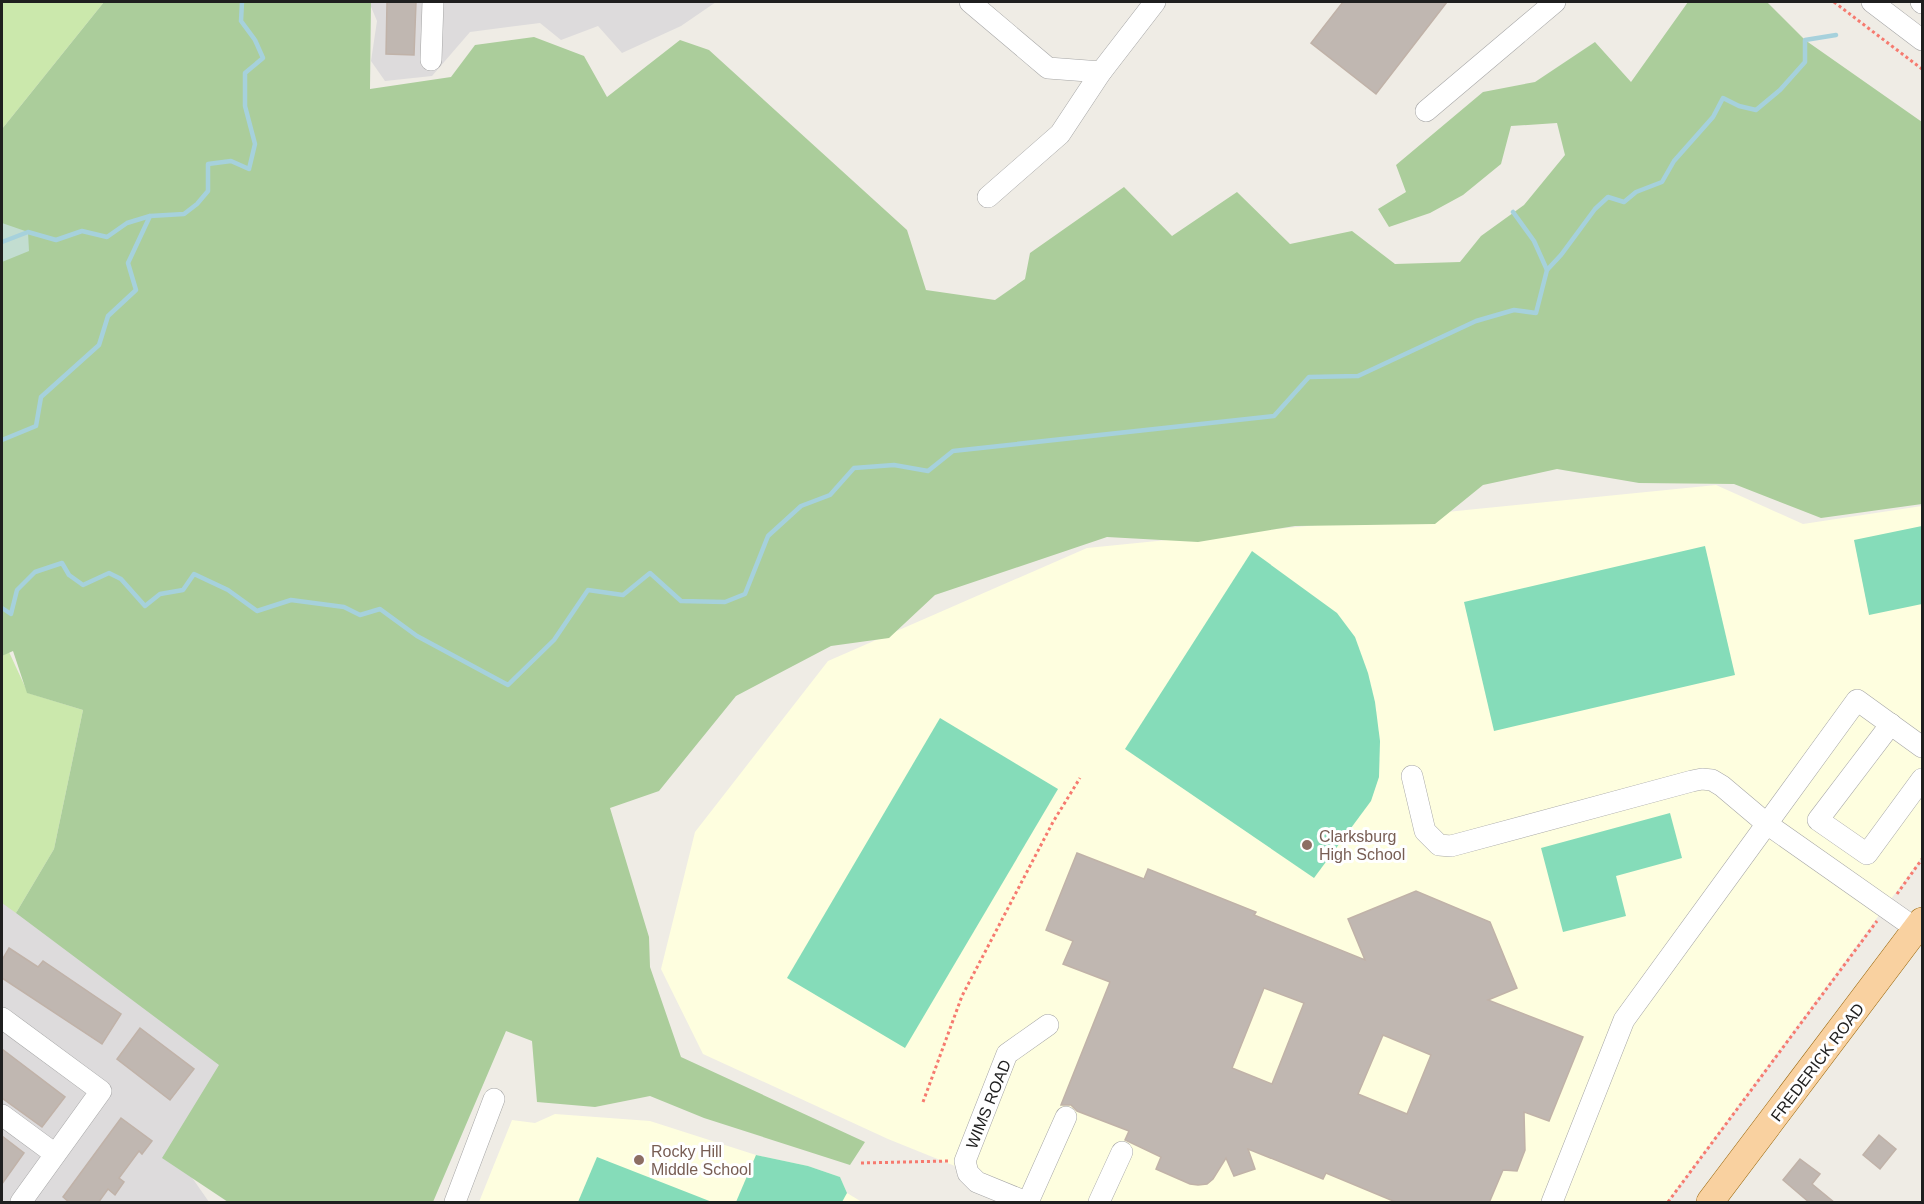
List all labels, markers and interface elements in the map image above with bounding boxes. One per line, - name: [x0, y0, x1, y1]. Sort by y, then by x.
- place label: Clarksburg High School: [1319, 828, 1405, 863]
- marker: Clarksburg High School: [1300, 838, 1314, 852]
- street label: FREDERICK ROAD: [1768, 1000, 1867, 1125]
- street label: WIMS ROAD: [963, 1057, 1014, 1151]
- place label: Rocky Hill Middle School: [651, 1143, 752, 1178]
- marker: Rocky Hill Middle School: [632, 1153, 646, 1167]

